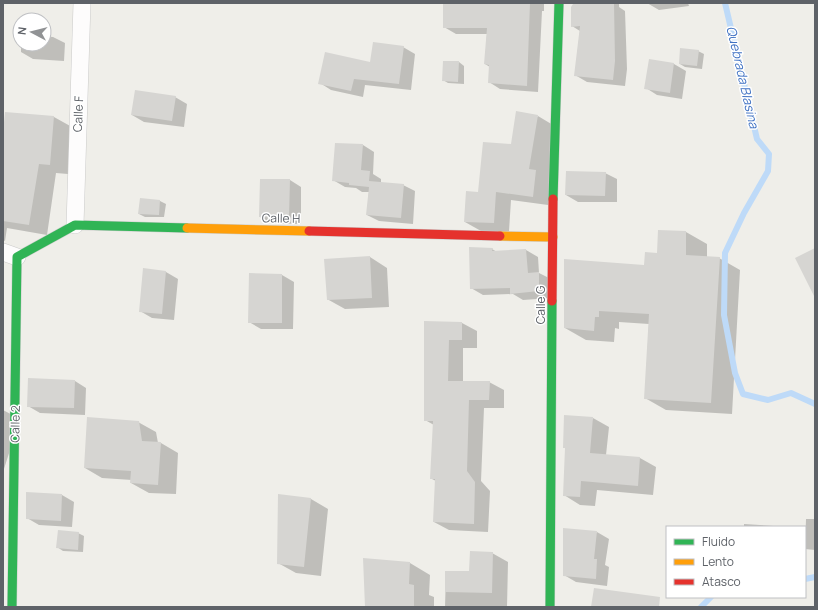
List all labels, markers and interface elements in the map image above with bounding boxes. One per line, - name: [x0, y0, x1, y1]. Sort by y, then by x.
- north arrow: [12, 12, 52, 52]
- water label: Quebrada Blasina: [722, 24, 764, 131]
- text: N: [14, 26, 30, 36]
- street label: Calle F: [69, 96, 87, 132]
- street label: Calle H: [262, 209, 300, 227]
- street label: Calle G: [532, 285, 549, 324]
- street label: Calle 2: [6, 405, 24, 443]
- legend: [666, 526, 806, 598]
- text: Fluido: [702, 533, 735, 550]
- text: Lento: [702, 553, 734, 570]
- text: Atasco: [702, 573, 741, 590]

